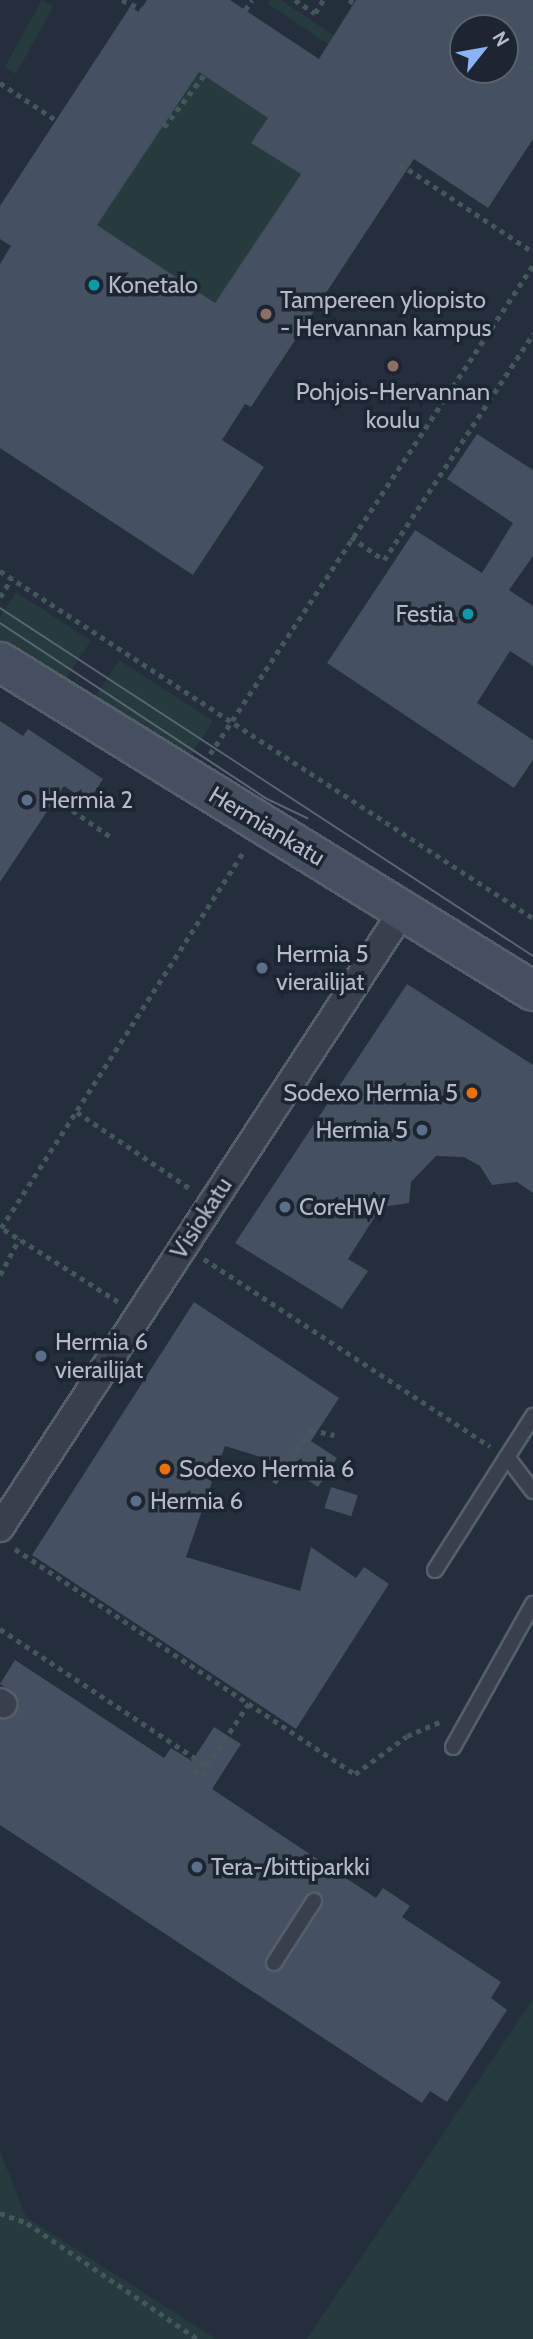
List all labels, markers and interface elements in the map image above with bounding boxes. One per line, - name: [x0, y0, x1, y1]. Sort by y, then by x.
- north arrow: [449, 14, 519, 84]
- text: N: [487, 27, 514, 51]
- place label: Konetalo: [108, 271, 198, 299]
- marker: Konetalo: [86, 277, 102, 293]
- place label: Tampereen yliopisto - Hervannan kampus: [280, 286, 491, 342]
- marker: Tampereen yliopisto - Hervannan kampus: [258, 306, 274, 322]
- marker: Pohjois-Hervannan koulu: [385, 358, 401, 374]
- place label: Pohjois-Hervannan koulu: [296, 378, 490, 434]
- place label: Festia: [396, 600, 454, 628]
- marker: Festia: [460, 606, 476, 622]
- street label: Hermiankatu: [204, 780, 330, 872]
- place label: Hermia 2: [41, 786, 133, 814]
- marker: Hermia 2: [19, 792, 35, 808]
- place label: Hermia 5 vierailijat: [276, 940, 369, 996]
- marker: Hermia 5 vierailijat: [254, 960, 270, 976]
- place label: Sodexo Hermia 5: [283, 1079, 458, 1107]
- marker: Sodexo Hermia 5: [464, 1085, 480, 1101]
- place label: Hermia 5: [315, 1116, 408, 1144]
- marker: Hermia 5: [414, 1122, 430, 1138]
- street label: Visiokatu: [164, 1172, 238, 1264]
- place label: CoreHW: [299, 1193, 385, 1221]
- marker: CoreHW: [277, 1199, 293, 1215]
- place label: Hermia 6 vierailijat: [55, 1328, 148, 1384]
- marker: Hermia 6 vierailijat: [33, 1348, 49, 1364]
- place label: Sodexo Hermia 6: [179, 1455, 354, 1483]
- marker: Sodexo Hermia 6: [157, 1461, 173, 1477]
- place label: Hermia 6: [150, 1487, 243, 1515]
- marker: Hermia 6: [128, 1493, 144, 1509]
- place label: Tera-/bittiparkki: [211, 1853, 370, 1881]
- marker: Tera-/bittiparkki: [189, 1859, 205, 1875]

